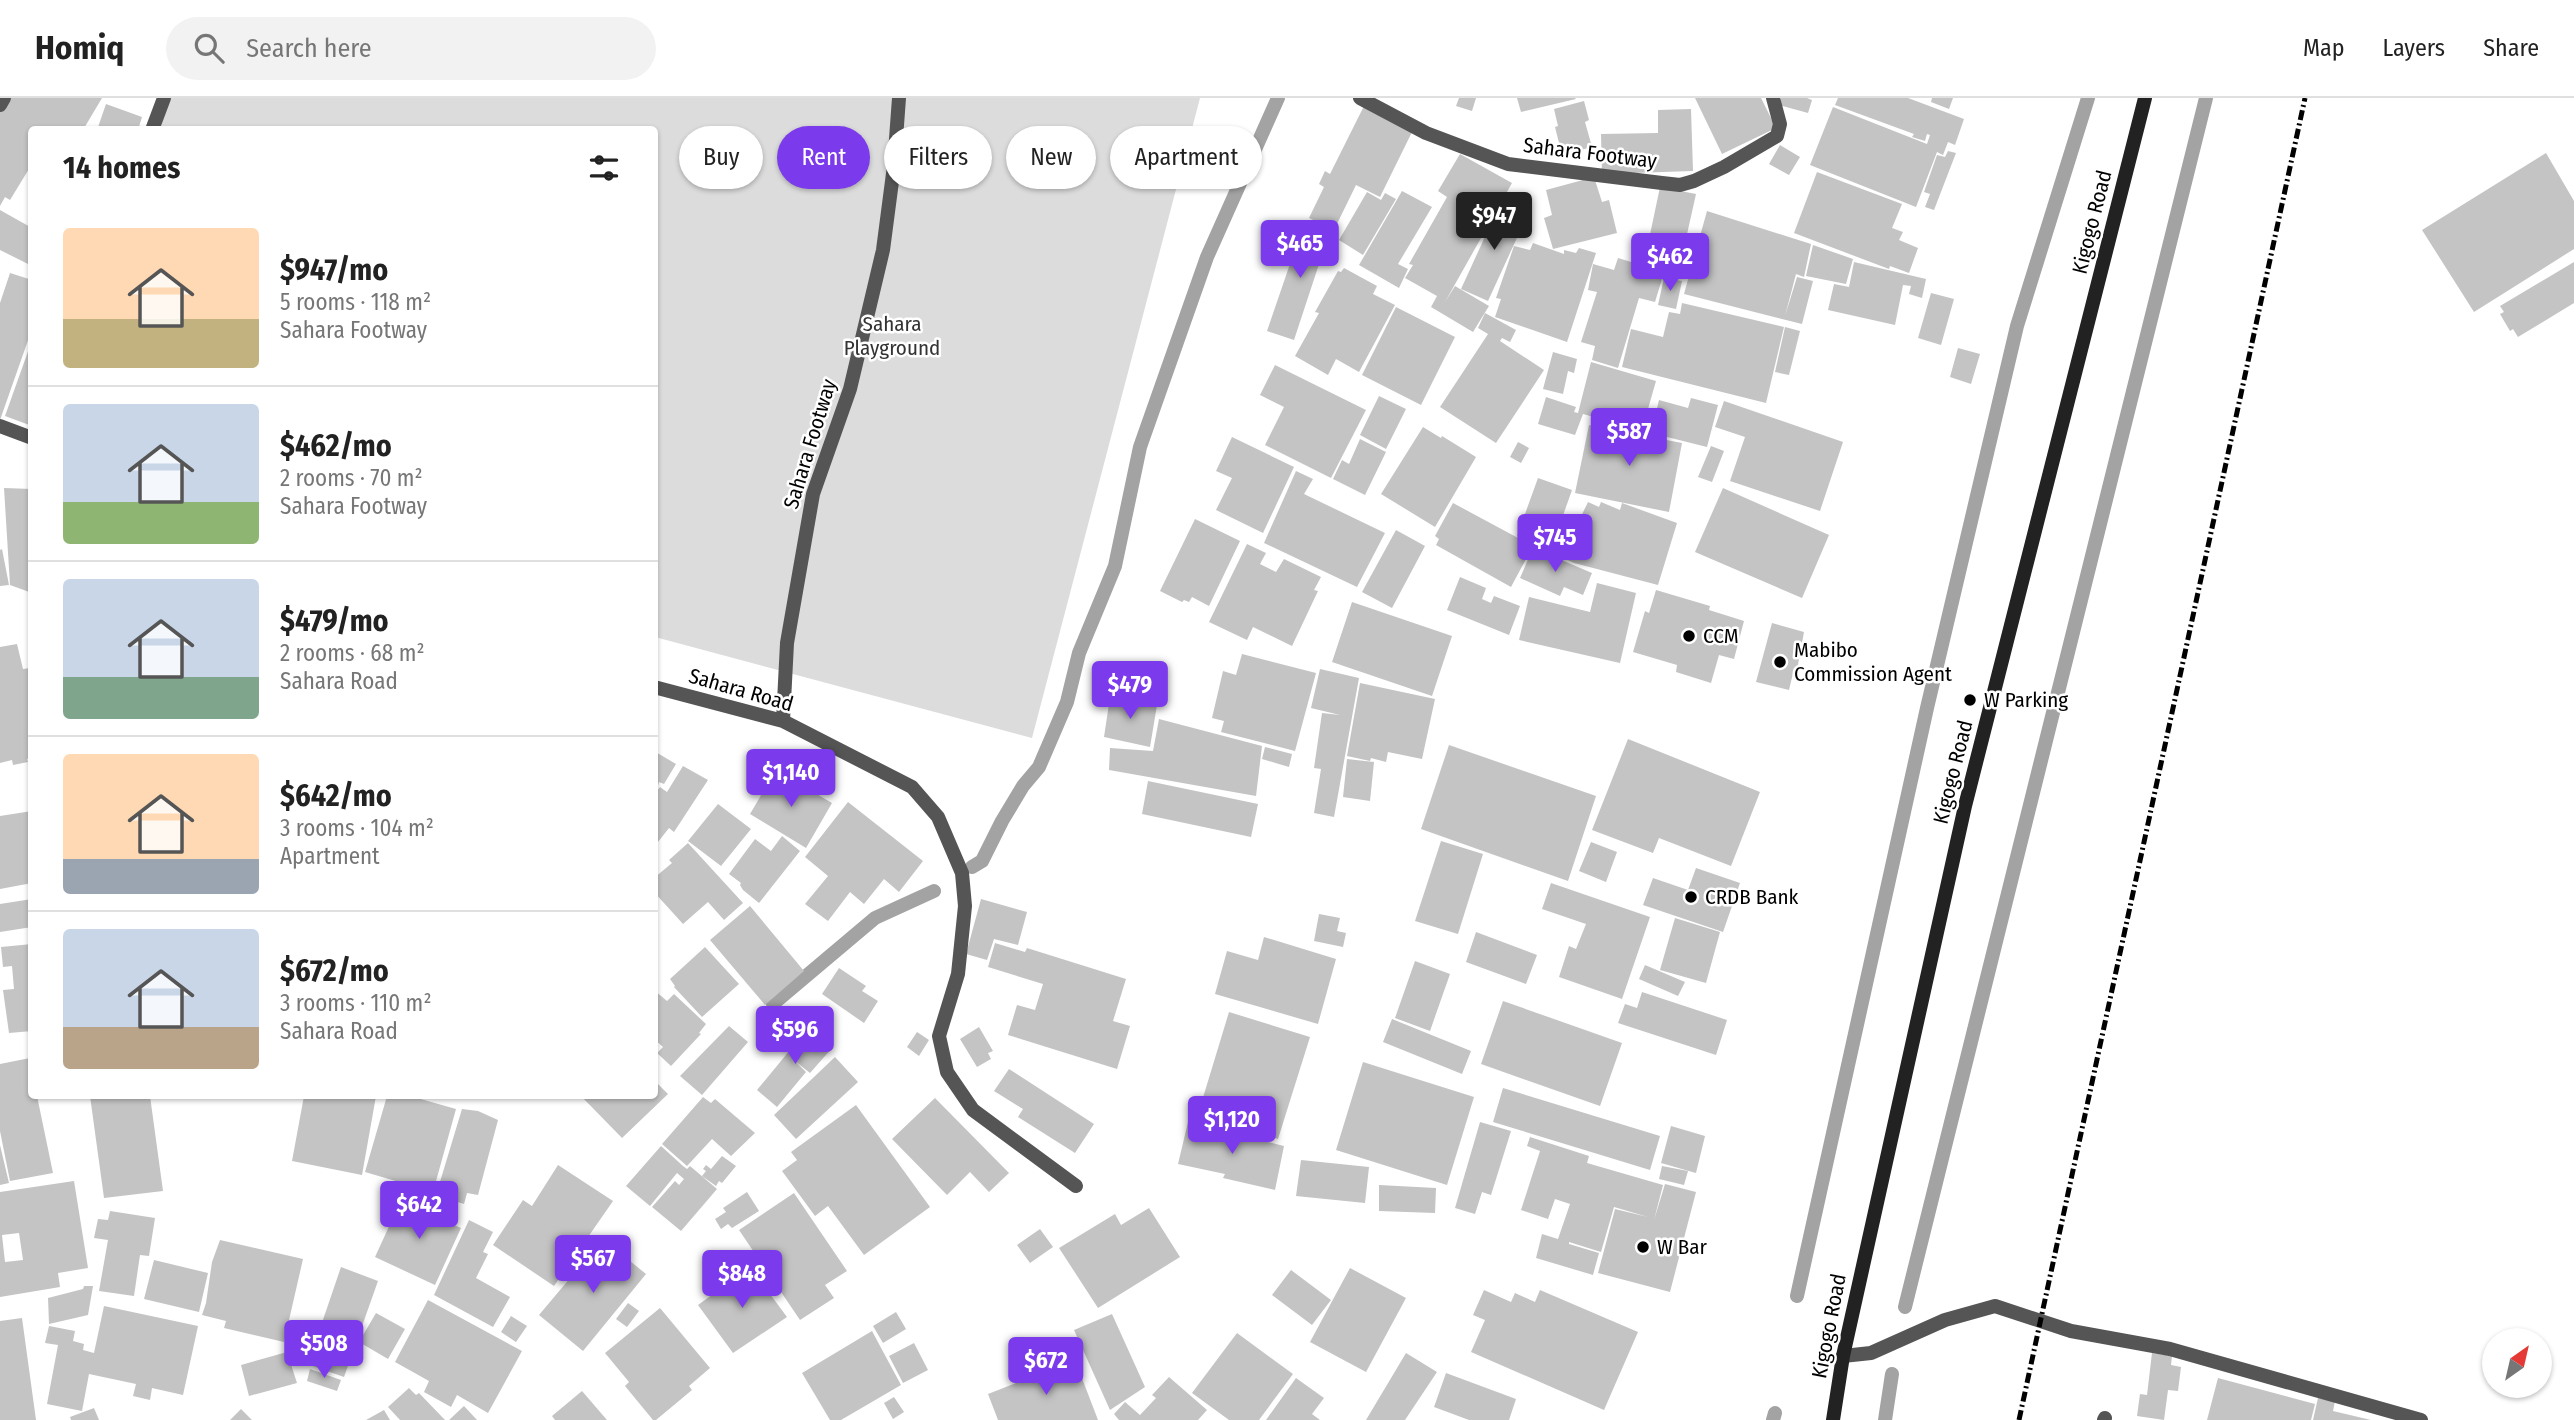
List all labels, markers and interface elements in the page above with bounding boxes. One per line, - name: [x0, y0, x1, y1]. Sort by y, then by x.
- search box: [166, 17, 656, 80]
- text: Homiq: [35, 28, 124, 68]
- icon: search: [190, 29, 228, 67]
- text: Search here: [246, 33, 371, 64]
- text: Map: [2303, 34, 2345, 62]
- text: Layers: [2383, 34, 2445, 62]
- text: Share: [2483, 34, 2539, 62]
- chip: Buy: [679, 126, 763, 189]
- chip: Rent: [777, 126, 870, 189]
- chip: Filters: [884, 126, 992, 189]
- chip: New: [1006, 126, 1096, 189]
- chip: Apartment: [1110, 126, 1262, 189]
- street label: Sahara Footway: [1522, 132, 1659, 174]
- icon: filters: [585, 149, 623, 187]
- text: 14 homes: [63, 150, 180, 186]
- street label: Kigogo Road: [2067, 167, 2117, 277]
- pin: $947: [1453, 192, 1535, 252]
- text: $947: [1472, 201, 1516, 229]
- pin: $465: [1259, 220, 1341, 280]
- text: $465: [1277, 229, 1323, 257]
- pin: $462: [1629, 234, 1711, 293]
- text: $462: [1647, 242, 1693, 270]
- text: $947/mo: [280, 252, 388, 288]
- icon: home: [119, 256, 203, 340]
- text: 5 rooms · 118 m²: [280, 288, 431, 316]
- park label: Sahara Playground: [844, 311, 940, 361]
- text: Sahara Footway: [280, 316, 427, 344]
- street label: Sahara Footway: [778, 375, 842, 512]
- pin: $587: [1588, 408, 1670, 468]
- text: $587: [1607, 417, 1651, 445]
- text: $462/mo: [280, 428, 392, 464]
- icon: home: [119, 432, 203, 516]
- text: 2 rooms · 70 m²: [280, 464, 423, 492]
- text: Sahara Footway: [280, 492, 427, 520]
- pin: $745: [1514, 514, 1596, 574]
- text: $745: [1533, 523, 1577, 551]
- text: $479/mo: [280, 603, 389, 639]
- icon: home: [119, 607, 203, 691]
- place label: CCM: [1703, 623, 1739, 649]
- marker: CCM: [1681, 628, 1697, 644]
- place label: Mabibo Commission Agent: [1794, 637, 1952, 687]
- text: 2 rooms · 68 m²: [280, 639, 425, 667]
- marker: Mabibo Commission Agent: [1772, 654, 1788, 670]
- pin: $479: [1089, 662, 1171, 721]
- street label: Sahara Road: [686, 663, 796, 717]
- text: Sahara Road: [280, 667, 398, 695]
- text: $479: [1108, 670, 1152, 698]
- place label: W Parking: [1984, 687, 2068, 713]
- marker: W Parking: [1962, 692, 1978, 708]
- street label: Kigogo Road: [1928, 717, 1978, 827]
- pin: $1,140: [734, 750, 848, 809]
- text: $1,140: [762, 758, 820, 786]
- text: $642/mo: [280, 778, 392, 814]
- icon: home: [119, 782, 203, 866]
- text: 3 rooms · 104 m²: [280, 814, 434, 842]
- text: Apartment: [280, 842, 380, 870]
- place label: CRDB Bank: [1705, 884, 1799, 910]
- marker: CRDB Bank: [1683, 889, 1699, 905]
- text: $672/mo: [280, 953, 389, 989]
- icon: home: [119, 957, 203, 1041]
- text: 3 rooms · 110 m²: [280, 989, 431, 1017]
- pin: $596: [754, 1006, 836, 1066]
- text: $596: [772, 1015, 818, 1043]
- text: Sahara Road: [280, 1017, 398, 1045]
- pin: $1,120: [1175, 1096, 1289, 1156]
- text: $1,120: [1204, 1105, 1260, 1133]
- pin: $642: [378, 1182, 460, 1241]
- text: $642: [396, 1190, 442, 1218]
- place label: W Bar: [1657, 1234, 1707, 1260]
- pin: $567: [552, 1236, 634, 1295]
- marker: W Bar: [1635, 1239, 1651, 1255]
- text: $567: [571, 1244, 615, 1272]
- pin: $848: [701, 1250, 783, 1310]
- text: $848: [718, 1259, 766, 1287]
- street label: Kigogo Road: [1806, 1271, 1852, 1381]
- pin: $508: [283, 1320, 365, 1380]
- north arrow: [2482, 1328, 2552, 1398]
- map controls: [2482, 1328, 2552, 1398]
- text: $508: [300, 1329, 348, 1357]
- pin: $672: [1005, 1338, 1087, 1397]
- text: $672: [1024, 1346, 1068, 1374]

